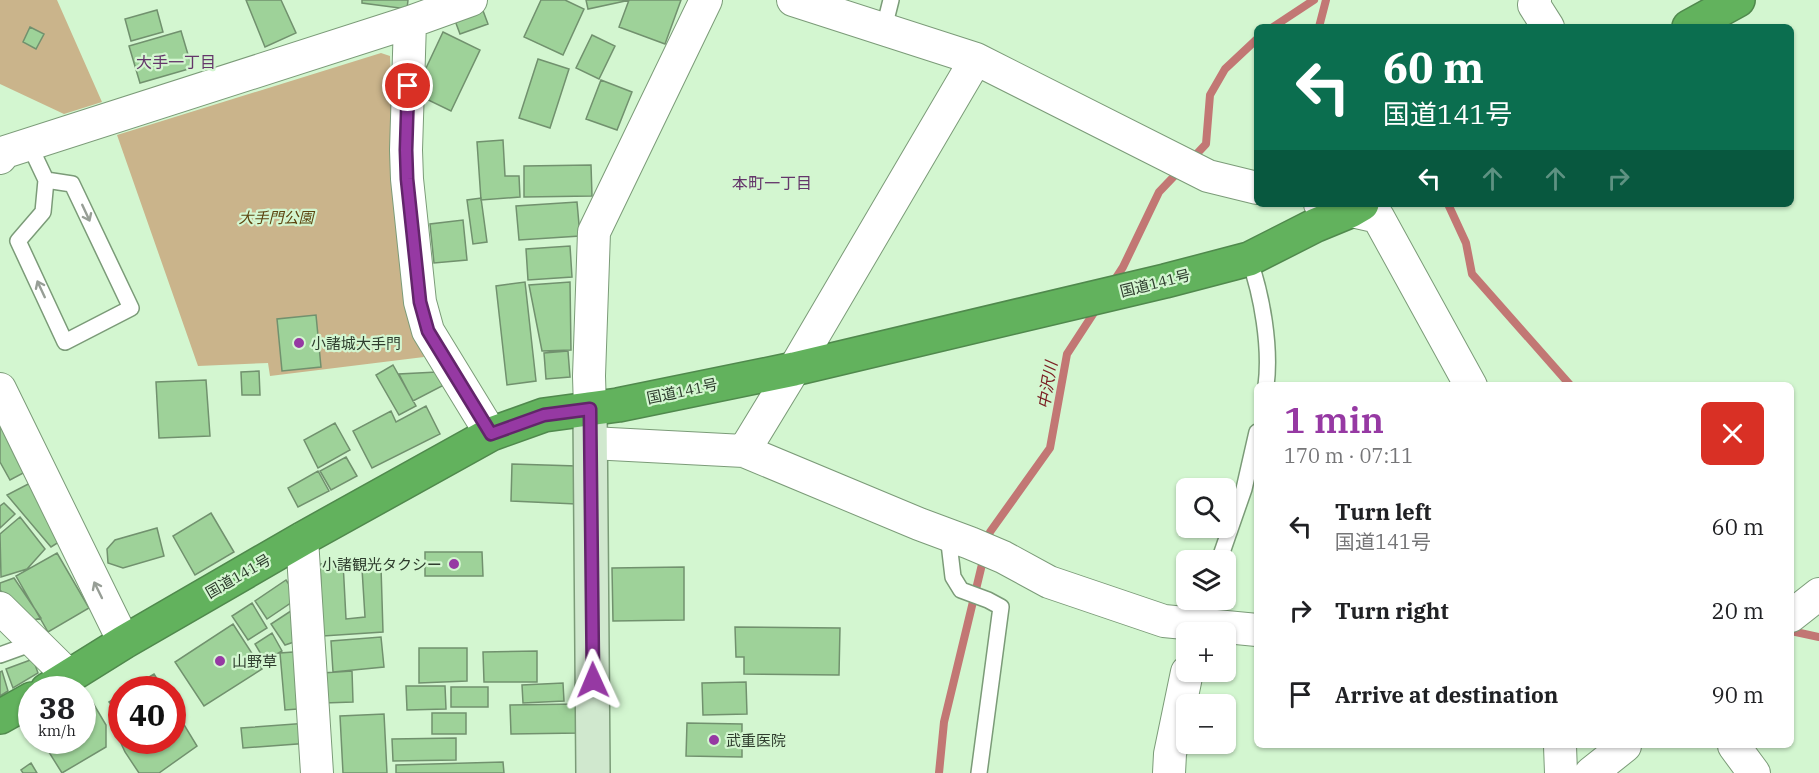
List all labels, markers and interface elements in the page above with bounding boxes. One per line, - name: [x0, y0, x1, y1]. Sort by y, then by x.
- text: 60 m: [1383, 40, 1484, 95]
- icon: left: [1284, 48, 1362, 126]
- district label: 大手一丁目: [136, 52, 216, 72]
- pin: [382, 60, 433, 111]
- icon: arrive: [391, 69, 424, 102]
- text: 国道141号: [1383, 96, 1513, 131]
- icon: left: [1413, 162, 1446, 195]
- icon: ahead: [1476, 162, 1509, 195]
- icon: ahead: [1539, 162, 1572, 195]
- icon: right: [1602, 162, 1635, 195]
- district label: 本町一丁目: [732, 173, 812, 193]
- one-way arrow: [80, 203, 92, 221]
- park label: 大手門公園: [238, 208, 315, 227]
- street label: 国道141号: [1118, 265, 1192, 301]
- one-way arrow: [34, 280, 46, 298]
- place label: 小諸城大手門: [311, 334, 401, 353]
- marker: 小諸城大手門: [292, 336, 306, 350]
- water label: 中沢川: [1033, 358, 1061, 410]
- street label: 国道141号: [645, 374, 719, 408]
- text: 1 min: [1284, 396, 1384, 443]
- button: close: [1701, 402, 1764, 465]
- text: 170 m · 07:11: [1284, 442, 1413, 469]
- map controls: [1176, 478, 1236, 754]
- button: search: [1176, 478, 1236, 538]
- text: Turn left: [1335, 497, 1431, 526]
- icon: left: [1284, 510, 1317, 543]
- text: 60 m: [1712, 512, 1764, 541]
- text: 国道141号: [1335, 528, 1431, 555]
- street label: 国道141号: [202, 550, 274, 602]
- button: layers: [1176, 550, 1236, 610]
- place label: 小諸観光タクシー: [322, 555, 442, 574]
- marker: 小諸観光タクシー: [447, 557, 461, 571]
- one-way arrow: [92, 581, 103, 599]
- icon: right: [1284, 594, 1317, 627]
- text: Turn right: [1335, 596, 1449, 625]
- text: 20 m: [1712, 596, 1764, 625]
- button: +: [1176, 622, 1236, 682]
- position arrow: [561, 648, 625, 712]
- place label: 山野草: [232, 652, 277, 671]
- marker: 山野草: [213, 654, 227, 668]
- speed limit sign: 40: [108, 676, 186, 754]
- icon: arrive: [1284, 678, 1317, 711]
- text: Arrive at destination: [1335, 680, 1558, 709]
- text: 90 m: [1712, 680, 1764, 709]
- text: 38: [39, 688, 75, 727]
- button: −: [1176, 694, 1236, 754]
- text: km/h: [38, 721, 76, 740]
- place label: 武重医院: [726, 731, 786, 750]
- marker: 武重医院: [707, 733, 721, 747]

